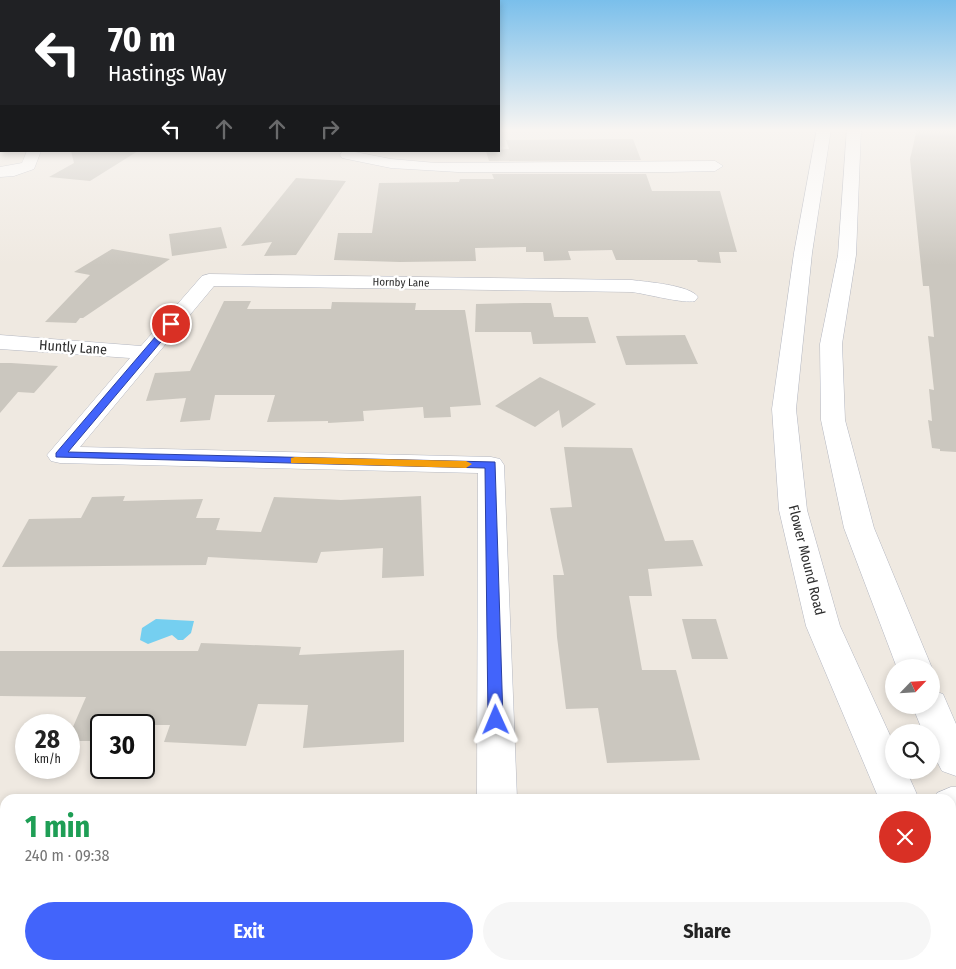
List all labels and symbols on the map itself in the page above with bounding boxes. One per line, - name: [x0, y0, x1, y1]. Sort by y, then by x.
- street label: Hornby Lane: [372, 276, 430, 289]
- pin: [150, 303, 192, 345]
- street label: Huntly Lane: [38, 337, 108, 358]
- street label: Flower Mound Road: [785, 503, 828, 617]
- north arrow: [885, 659, 940, 714]
- position arrow: [469, 693, 521, 745]
- speed limit sign: 30: [90, 714, 155, 779]

